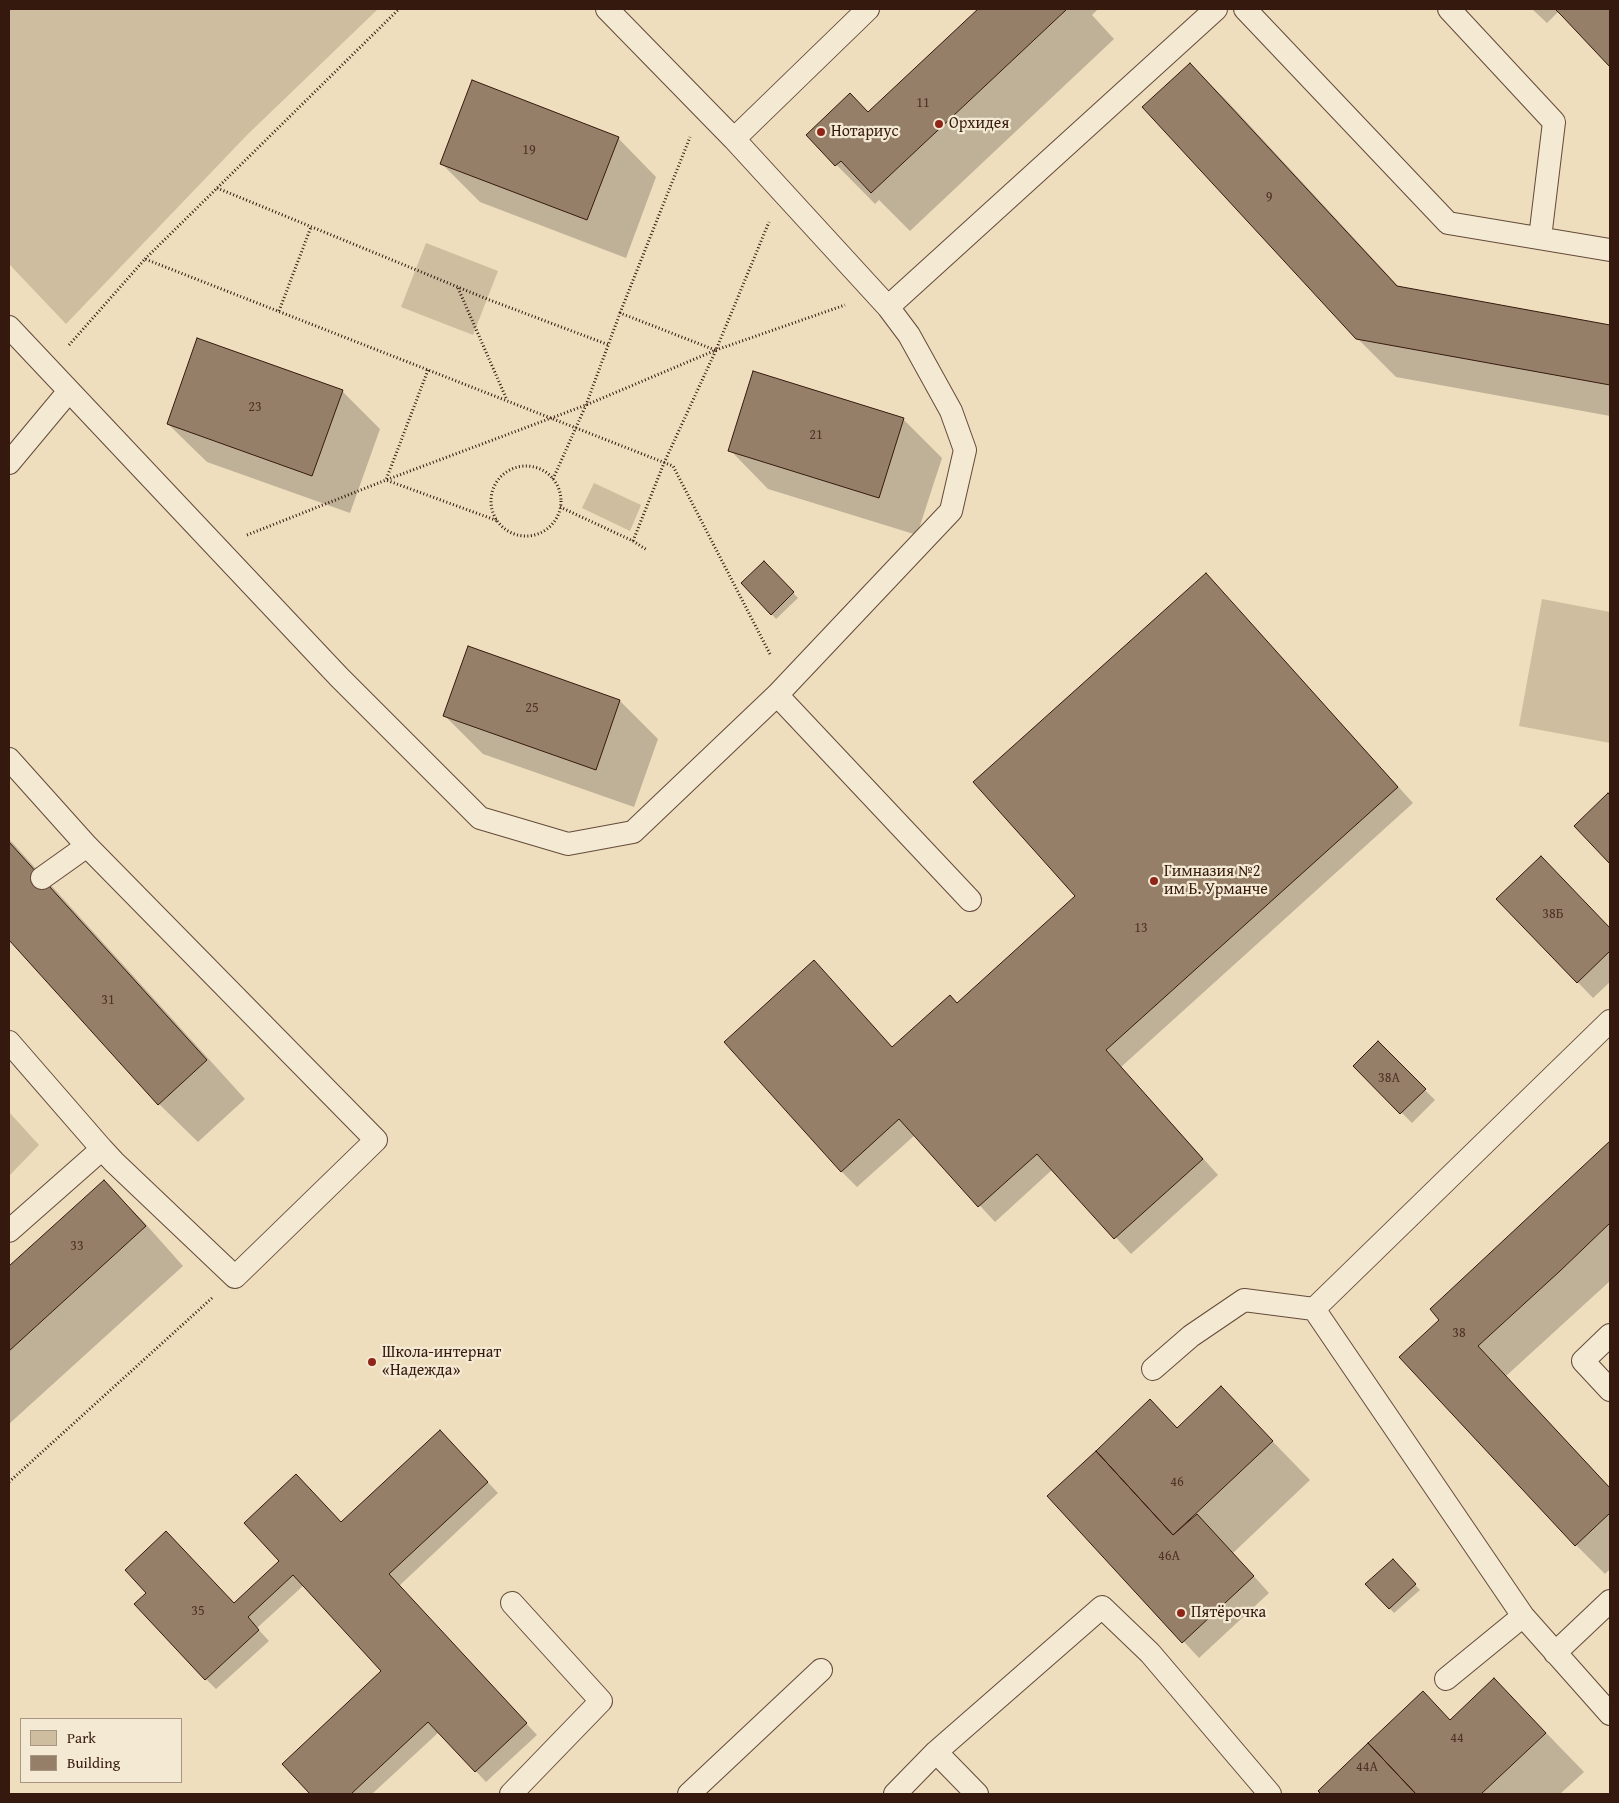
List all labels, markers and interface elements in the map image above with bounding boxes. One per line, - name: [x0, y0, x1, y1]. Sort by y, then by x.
- house number: 11: [916, 95, 930, 111]
- place label: Орхидея: [949, 114, 1009, 134]
- marker: Орхидея: [933, 118, 945, 130]
- place label: Нотариус: [831, 122, 899, 142]
- marker: Нотариус: [815, 126, 827, 138]
- house number: 19: [522, 142, 536, 158]
- house number: 9: [1266, 189, 1272, 205]
- house number: 23: [248, 399, 262, 415]
- house number: 21: [809, 427, 823, 443]
- house number: 25: [525, 700, 539, 716]
- place label: Гимназия №2 им Б. Урманче: [1164, 862, 1268, 900]
- marker: Гимназия №2 им Б. Урманче: [1148, 875, 1160, 887]
- house number: 38Б: [1542, 906, 1564, 922]
- house number: 13: [1134, 920, 1148, 936]
- house number: 31: [101, 992, 115, 1008]
- house number: 38А: [1378, 1070, 1400, 1086]
- house number: 33: [70, 1238, 84, 1254]
- house number: 38: [1452, 1325, 1466, 1341]
- place label: Школа-интернат «Надежда»: [382, 1343, 501, 1381]
- marker: Школа-интернат «Надежда»: [366, 1356, 378, 1368]
- house number: 46: [1170, 1474, 1184, 1490]
- house number: 46А: [1158, 1548, 1180, 1564]
- house number: 35: [191, 1603, 205, 1619]
- place label: Пятёрочка: [1191, 1603, 1266, 1623]
- marker: Пятёрочка: [1175, 1607, 1187, 1619]
- legend: [20, 1718, 182, 1783]
- text: Park: [67, 1727, 96, 1748]
- house number: 44: [1450, 1730, 1464, 1746]
- text: Building: [67, 1752, 120, 1773]
- house number: 44А: [1356, 1759, 1378, 1775]

